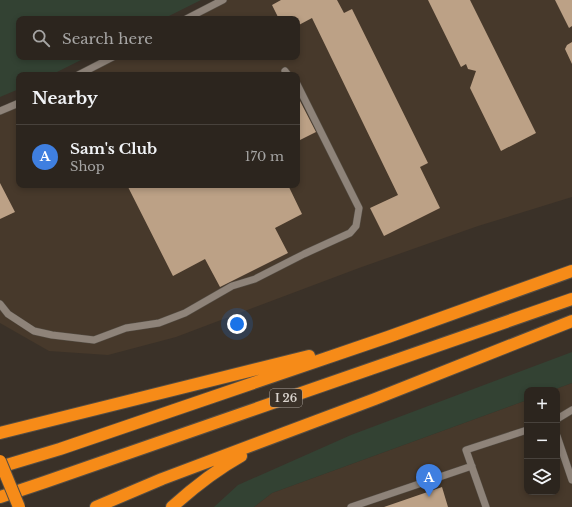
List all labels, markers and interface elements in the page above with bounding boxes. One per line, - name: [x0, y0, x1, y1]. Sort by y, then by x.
- search box: [16, 16, 300, 60]
- icon: search: [30, 27, 52, 49]
- text: Search here: [62, 29, 153, 48]
- text: Nearby: [32, 88, 98, 109]
- text: Sam's Club: [70, 139, 157, 158]
- text: A: [40, 148, 50, 165]
- text: 170 m: [245, 148, 284, 165]
- text: Shop: [70, 158, 105, 175]
- your location: [227, 314, 247, 334]
- map controls: [524, 387, 560, 495]
- button: +: [524, 387, 560, 423]
- road number: I 26: [270, 389, 302, 407]
- button: −: [524, 423, 560, 459]
- button: layers: [524, 459, 560, 495]
- pin: A: [416, 464, 442, 497]

